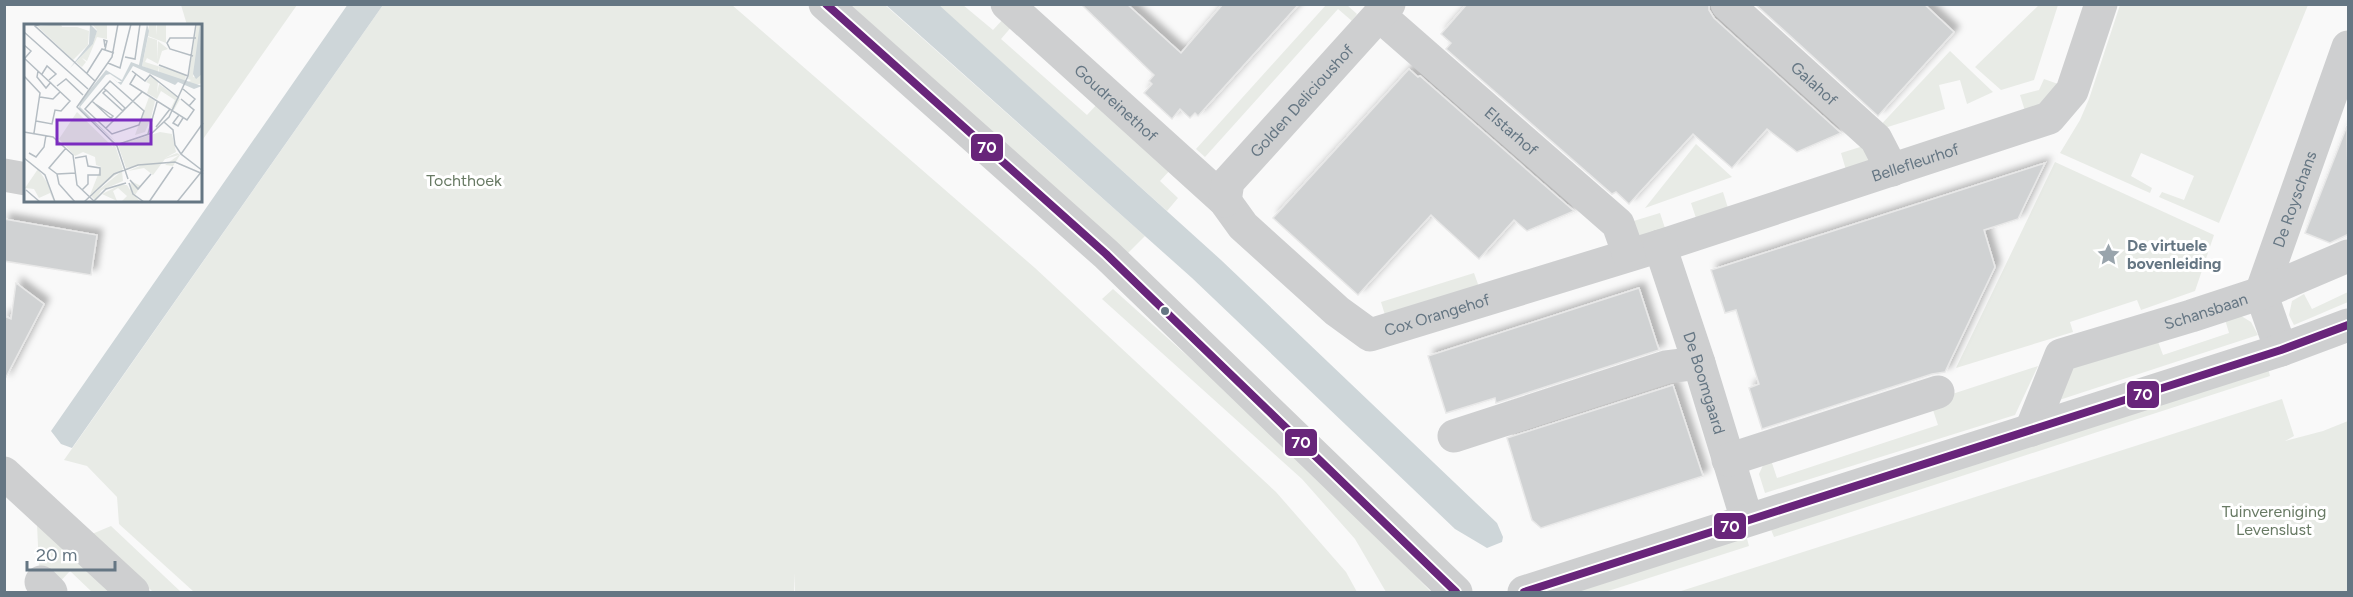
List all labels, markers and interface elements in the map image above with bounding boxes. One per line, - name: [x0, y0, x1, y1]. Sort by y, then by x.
- inset map: [24, 24, 202, 202]
- street label: Golden Delicioushof: [1246, 41, 1358, 161]
- street label: Galahof: [1787, 58, 1841, 110]
- street label: Goudreinethof: [1070, 60, 1161, 145]
- street label: Elstarhof: [1481, 103, 1542, 160]
- line badge: 70: [970, 133, 1004, 162]
- text: 70: [977, 138, 997, 157]
- street label: Bellefleurhof: [1869, 139, 1961, 186]
- street label: De Royschans: [2269, 149, 2320, 250]
- park label: Tochthoek: [426, 171, 502, 190]
- place label: De virtuele bovenleiding: [2127, 236, 2221, 273]
- place icon: De virtuele bovenleiding: [2096, 241, 2122, 267]
- street label: Schansbaan: [2162, 289, 2250, 334]
- street label: Cox Orangehof: [1382, 290, 1492, 340]
- unlabelled marker: [1159, 305, 1171, 317]
- street label: De Boomgaard: [1679, 329, 1729, 436]
- line badge: 70: [2126, 380, 2160, 409]
- text: 70: [2133, 385, 2153, 404]
- line badge: 70: [1284, 428, 1318, 457]
- text: 70: [1291, 433, 1311, 452]
- park label: Tuinvereniging Levenslust: [2222, 502, 2326, 539]
- line badge: 70: [1713, 512, 1747, 540]
- text: 70: [1720, 517, 1740, 536]
- scale bar: [27, 534, 116, 572]
- text: 20 m: [36, 544, 77, 566]

